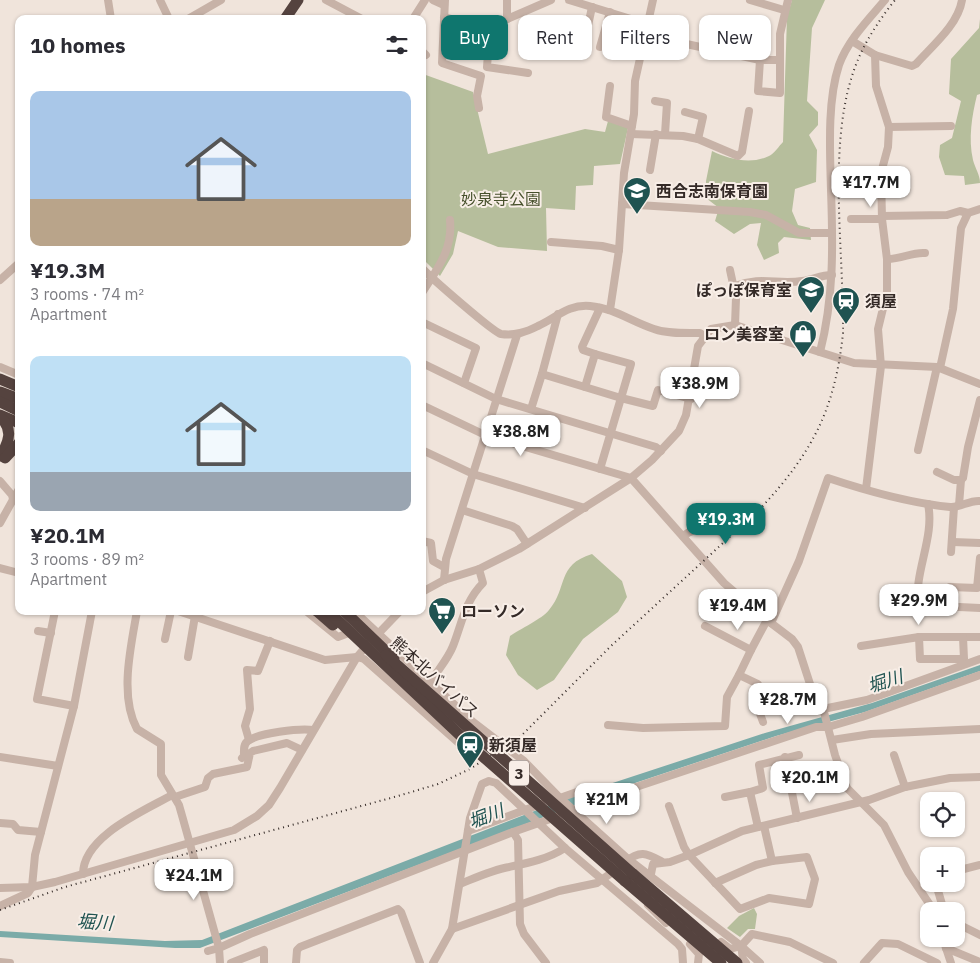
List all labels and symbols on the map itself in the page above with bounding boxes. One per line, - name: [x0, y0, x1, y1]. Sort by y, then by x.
- pin: ¥17.7M: [830, 166, 912, 208]
- school or university icon: 西合志南保育園: [622, 176, 652, 215]
- place label: 西合志南保育園: [656, 181, 768, 201]
- park label: 妙泉寺公園: [461, 189, 541, 209]
- school or university icon: ぽっぽ保育室: [796, 275, 826, 314]
- place label: ぽっぽ保育室: [696, 280, 792, 300]
- station icon: 須屋: [831, 286, 861, 325]
- place label: 須屋: [865, 291, 897, 311]
- shop icon: ロン美容室: [788, 319, 818, 358]
- place label: ロン美容室: [704, 324, 784, 344]
- pin: ¥38.9M: [659, 366, 741, 409]
- pin: ¥38.8M: [480, 414, 562, 457]
- pin: ¥19.3M: [685, 502, 767, 545]
- pin: ¥29.9M: [878, 584, 960, 626]
- pin: ¥19.4M: [697, 588, 779, 631]
- supermarket icon: ローソン: [427, 596, 457, 635]
- place label: ローソン: [461, 601, 525, 621]
- street label: 熊本北バイパス: [387, 632, 483, 722]
- water label: 堀川: [864, 664, 908, 697]
- pin: ¥28.7M: [747, 682, 829, 725]
- station icon: 新須屋: [455, 730, 485, 769]
- place label: 新須屋: [489, 735, 537, 755]
- road number: 3: [509, 760, 529, 786]
- pin: ¥20.1M: [769, 760, 851, 803]
- pin: ¥21M: [577, 782, 637, 825]
- water label: 堀川: [465, 798, 509, 833]
- pin: ¥24.1M: [153, 858, 235, 901]
- water label: 堀川: [76, 909, 116, 935]

